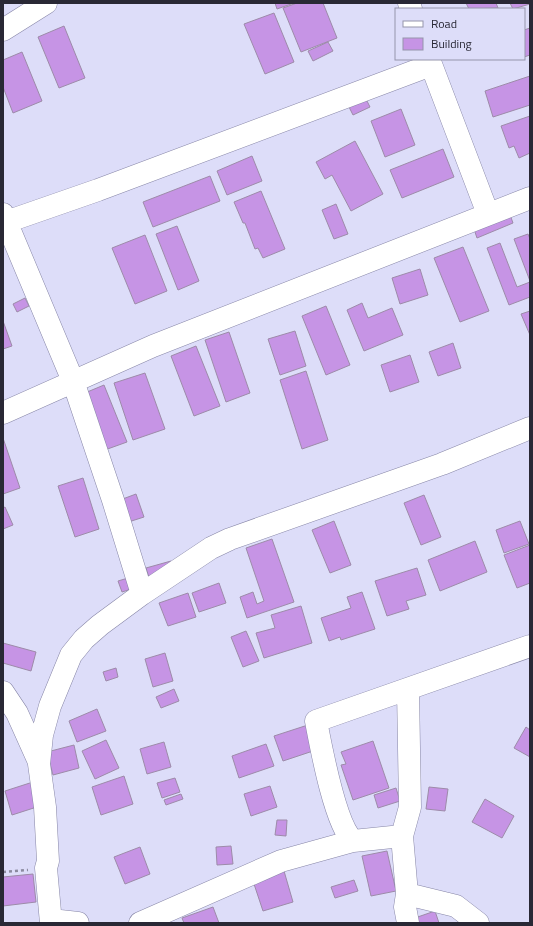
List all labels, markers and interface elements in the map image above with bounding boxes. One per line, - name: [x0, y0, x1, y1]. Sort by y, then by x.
- legend: [395, 8, 525, 60]
- text: Road: [431, 14, 457, 33]
- text: Building: [431, 34, 472, 53]

